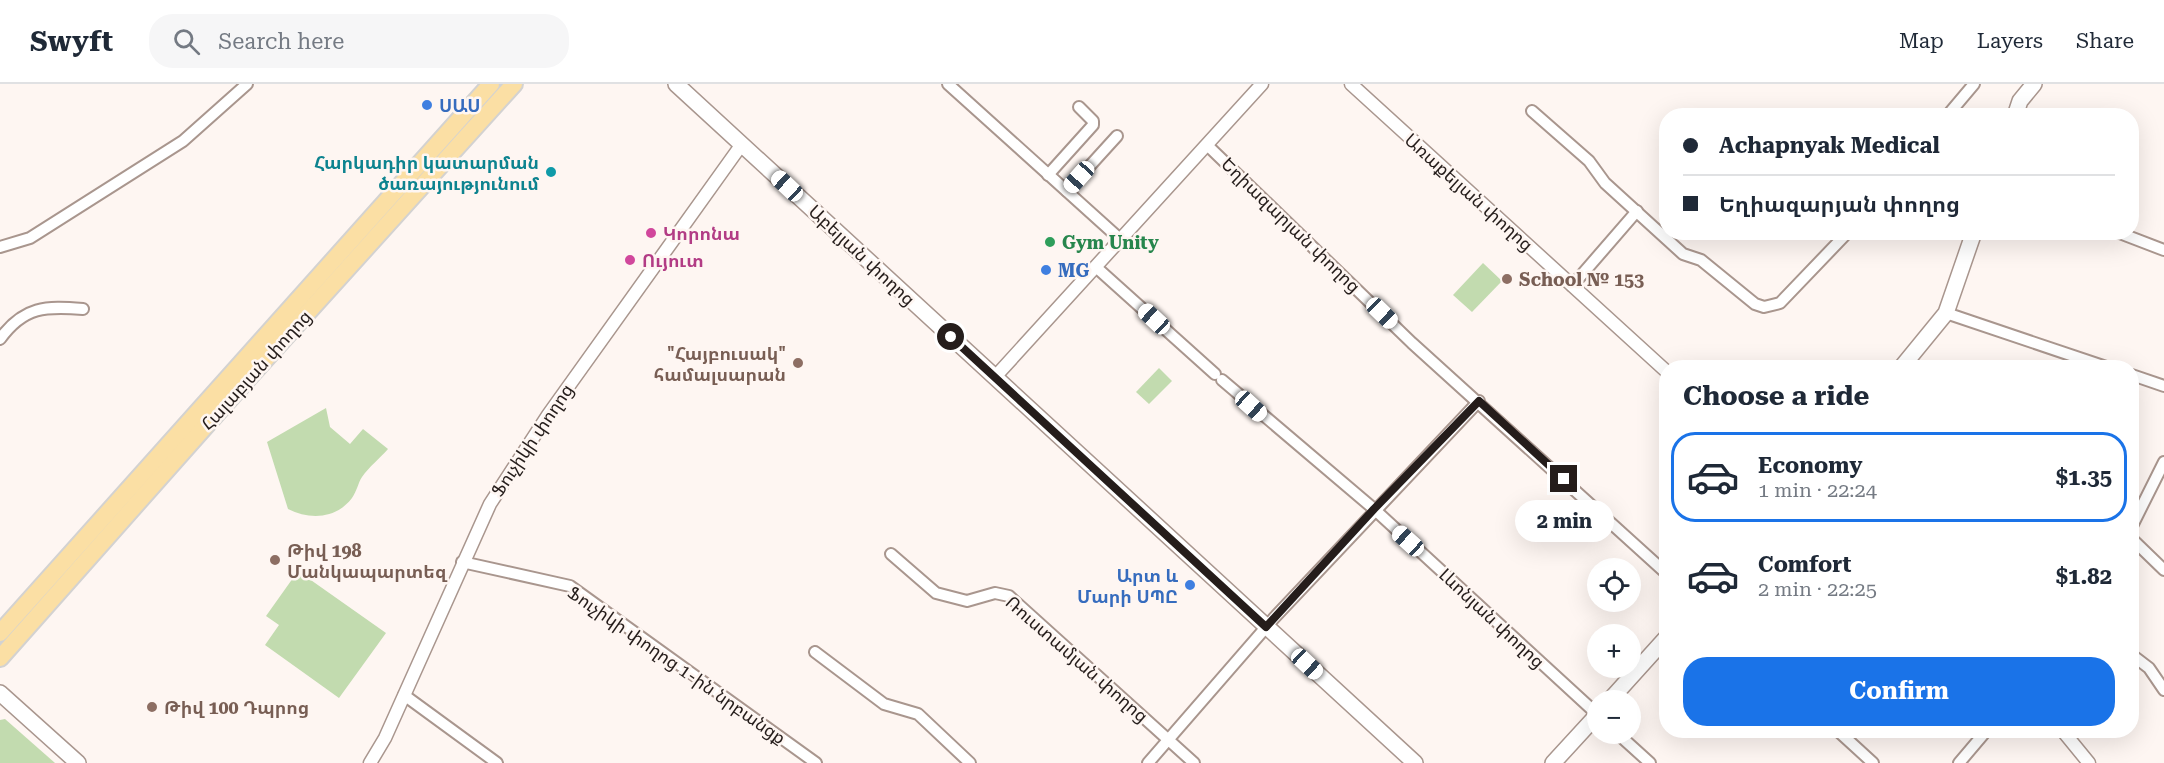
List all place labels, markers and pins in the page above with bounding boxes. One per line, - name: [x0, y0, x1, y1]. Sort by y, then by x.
- place label: ՍԱՍ: [439, 95, 480, 116]
- marker: ՍԱՍ: [420, 98, 434, 112]
- place label: Հարկադիր կատարման ծառայությունում: [314, 152, 539, 194]
- marker: Հարկադիր կատարման ծառայությունում: [544, 165, 558, 179]
- place label: Կորոնա: [663, 223, 740, 244]
- marker: Կորոնա: [644, 226, 658, 240]
- place label: Gym Unity: [1062, 232, 1159, 253]
- marker: Gym Unity: [1043, 235, 1057, 249]
- place label: Ույուտ: [642, 250, 704, 271]
- marker: Ույուտ: [623, 253, 637, 267]
- place label: MG: [1058, 260, 1089, 281]
- marker: MG: [1039, 263, 1053, 277]
- place label: School № 153: [1519, 269, 1644, 290]
- marker: School № 153: [1500, 272, 1514, 286]
- place label: "Հայբուսակ" համալսարան: [653, 343, 786, 385]
- marker: "Հայբուսակ" համալսարան: [791, 356, 805, 370]
- place label: Թիվ 198 Մանկապարտեզ: [287, 540, 448, 582]
- marker: Թիվ 198 Մանկապարտեզ: [268, 553, 282, 567]
- place label: Արտ և Մարի ՍՊԸ: [1077, 565, 1178, 607]
- marker: Արտ և Մարի ՍՊԸ: [1183, 578, 1197, 592]
- place label: Թիվ 100 Դպրոց: [164, 697, 309, 718]
- marker: Թիվ 100 Դպրոց: [145, 700, 159, 714]

